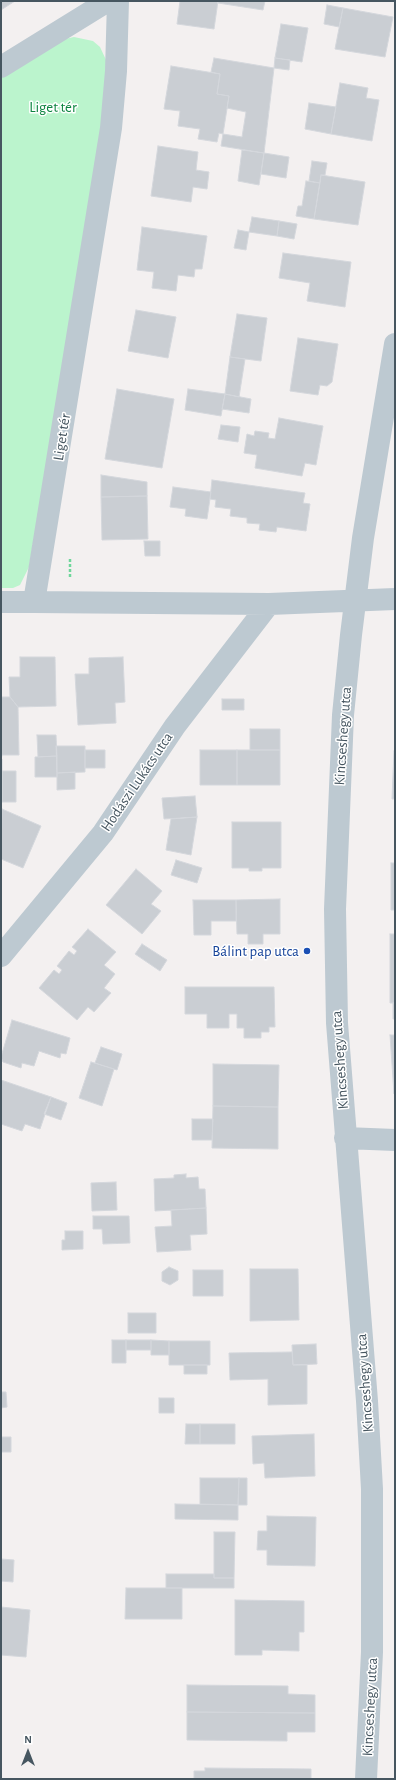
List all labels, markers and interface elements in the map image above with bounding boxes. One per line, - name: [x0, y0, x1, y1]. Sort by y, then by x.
- park label: Liget tér: [29, 98, 77, 116]
- street label: Liget tér: [49, 412, 75, 462]
- street label: Kincseshegy utca: [331, 686, 355, 786]
- street label: Hodászi Lukács utca: [97, 729, 177, 835]
- place label: Bálint pap utca: [212, 942, 299, 960]
- marker: Bálint pap utca: [302, 946, 312, 956]
- street label: Kincseshegy utca: [328, 1010, 352, 1110]
- street label: Kincseshegy utca: [353, 1333, 377, 1433]
- street label: Kincseshegy utca: [358, 1657, 382, 1757]
- north arrow: [8, 1732, 48, 1772]
- text: N: [24, 1734, 32, 1745]

